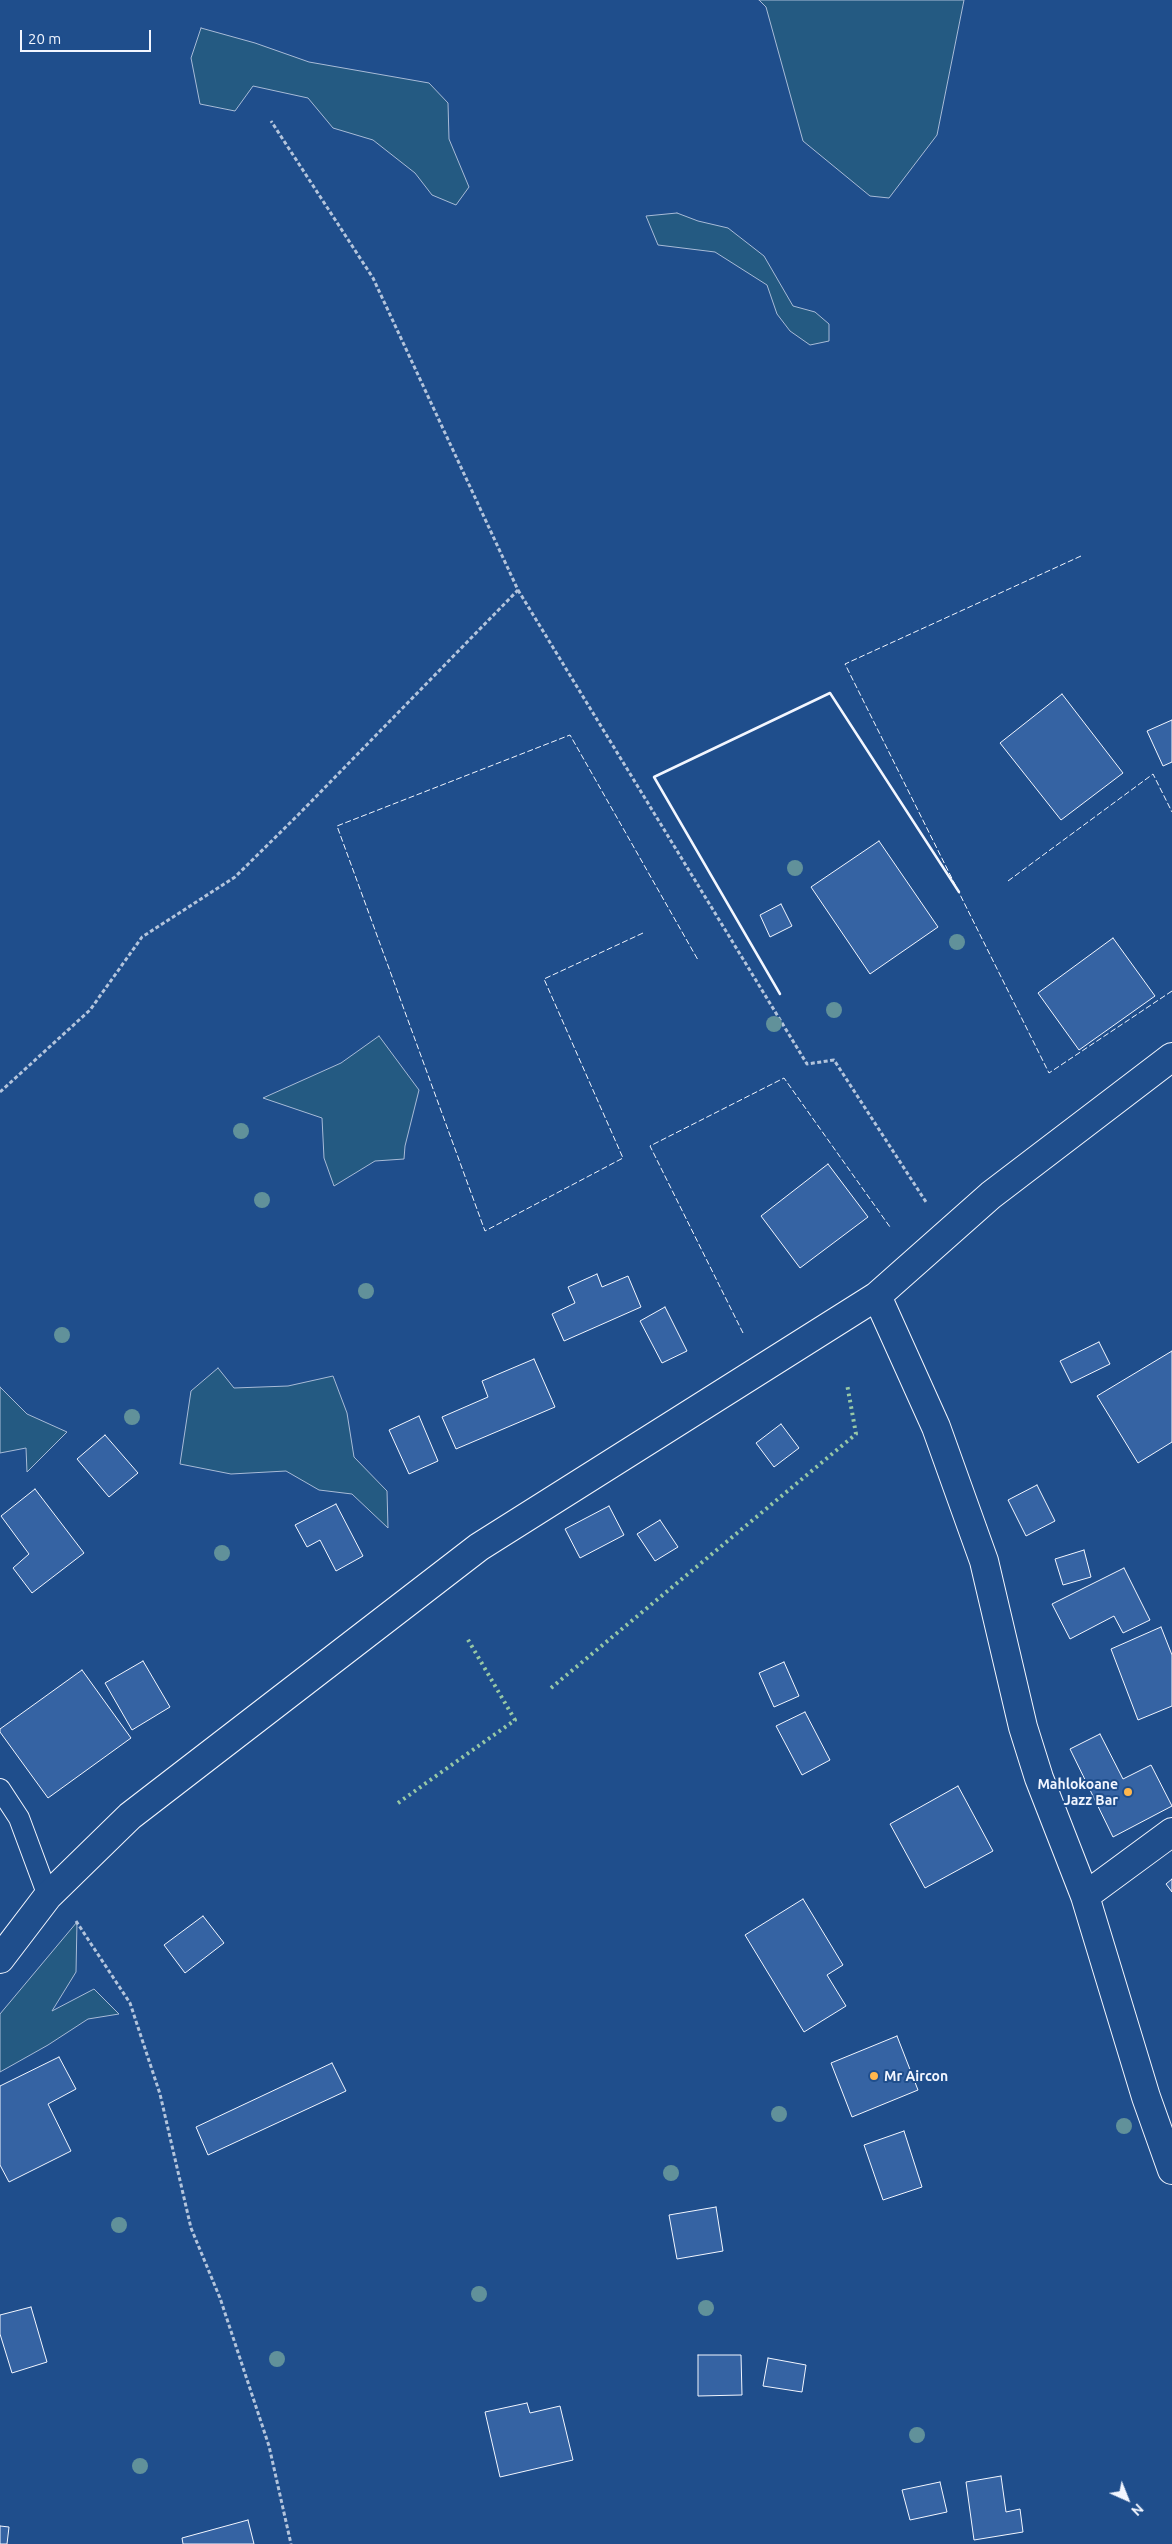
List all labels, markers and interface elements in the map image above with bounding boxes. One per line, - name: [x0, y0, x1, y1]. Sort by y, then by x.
- scale bar: [22, 20, 154, 52]
- text: 20 m: [28, 30, 61, 47]
- place label: Mahlokoane Jazz Bar: [1037, 1776, 1118, 1808]
- marker: Mahlokoane Jazz Bar: [1122, 1786, 1134, 1798]
- place label: Mr Aircon: [884, 2068, 948, 2084]
- marker: Mr Aircon: [868, 2070, 880, 2082]
- north arrow: [1102, 2474, 1152, 2524]
- text: N: [1128, 2500, 1147, 2519]

